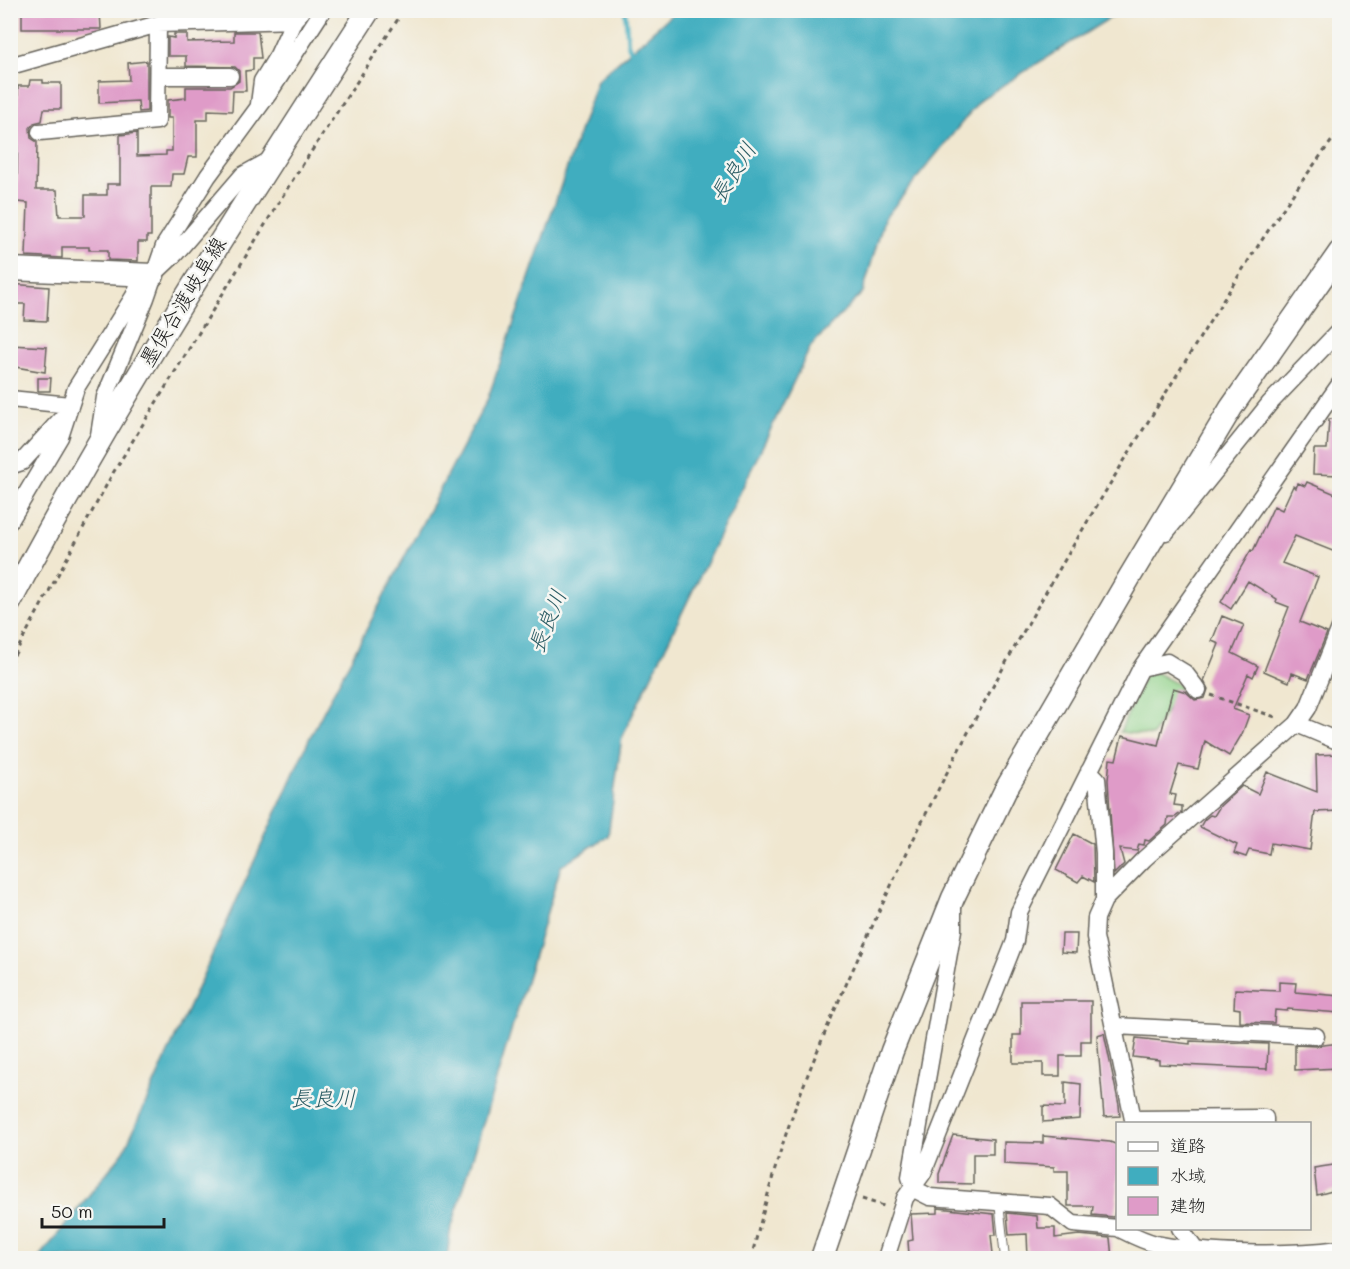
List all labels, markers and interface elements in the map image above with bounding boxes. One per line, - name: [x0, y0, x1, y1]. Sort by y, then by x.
- water label: 長良川: [703, 136, 762, 207]
- street label: 墨俣合渡岐阜線: [132, 231, 231, 371]
- water label: 長良川: [521, 585, 572, 657]
- water label: 長良川: [290, 1083, 356, 1112]
- legend: [1116, 1122, 1311, 1230]
- text: 道路: [1170, 1133, 1206, 1157]
- text: 水域: [1170, 1163, 1206, 1187]
- scale bar: [42, 1191, 164, 1229]
- text: 建物: [1170, 1193, 1206, 1217]
- text: 50 m: [51, 1199, 93, 1223]

